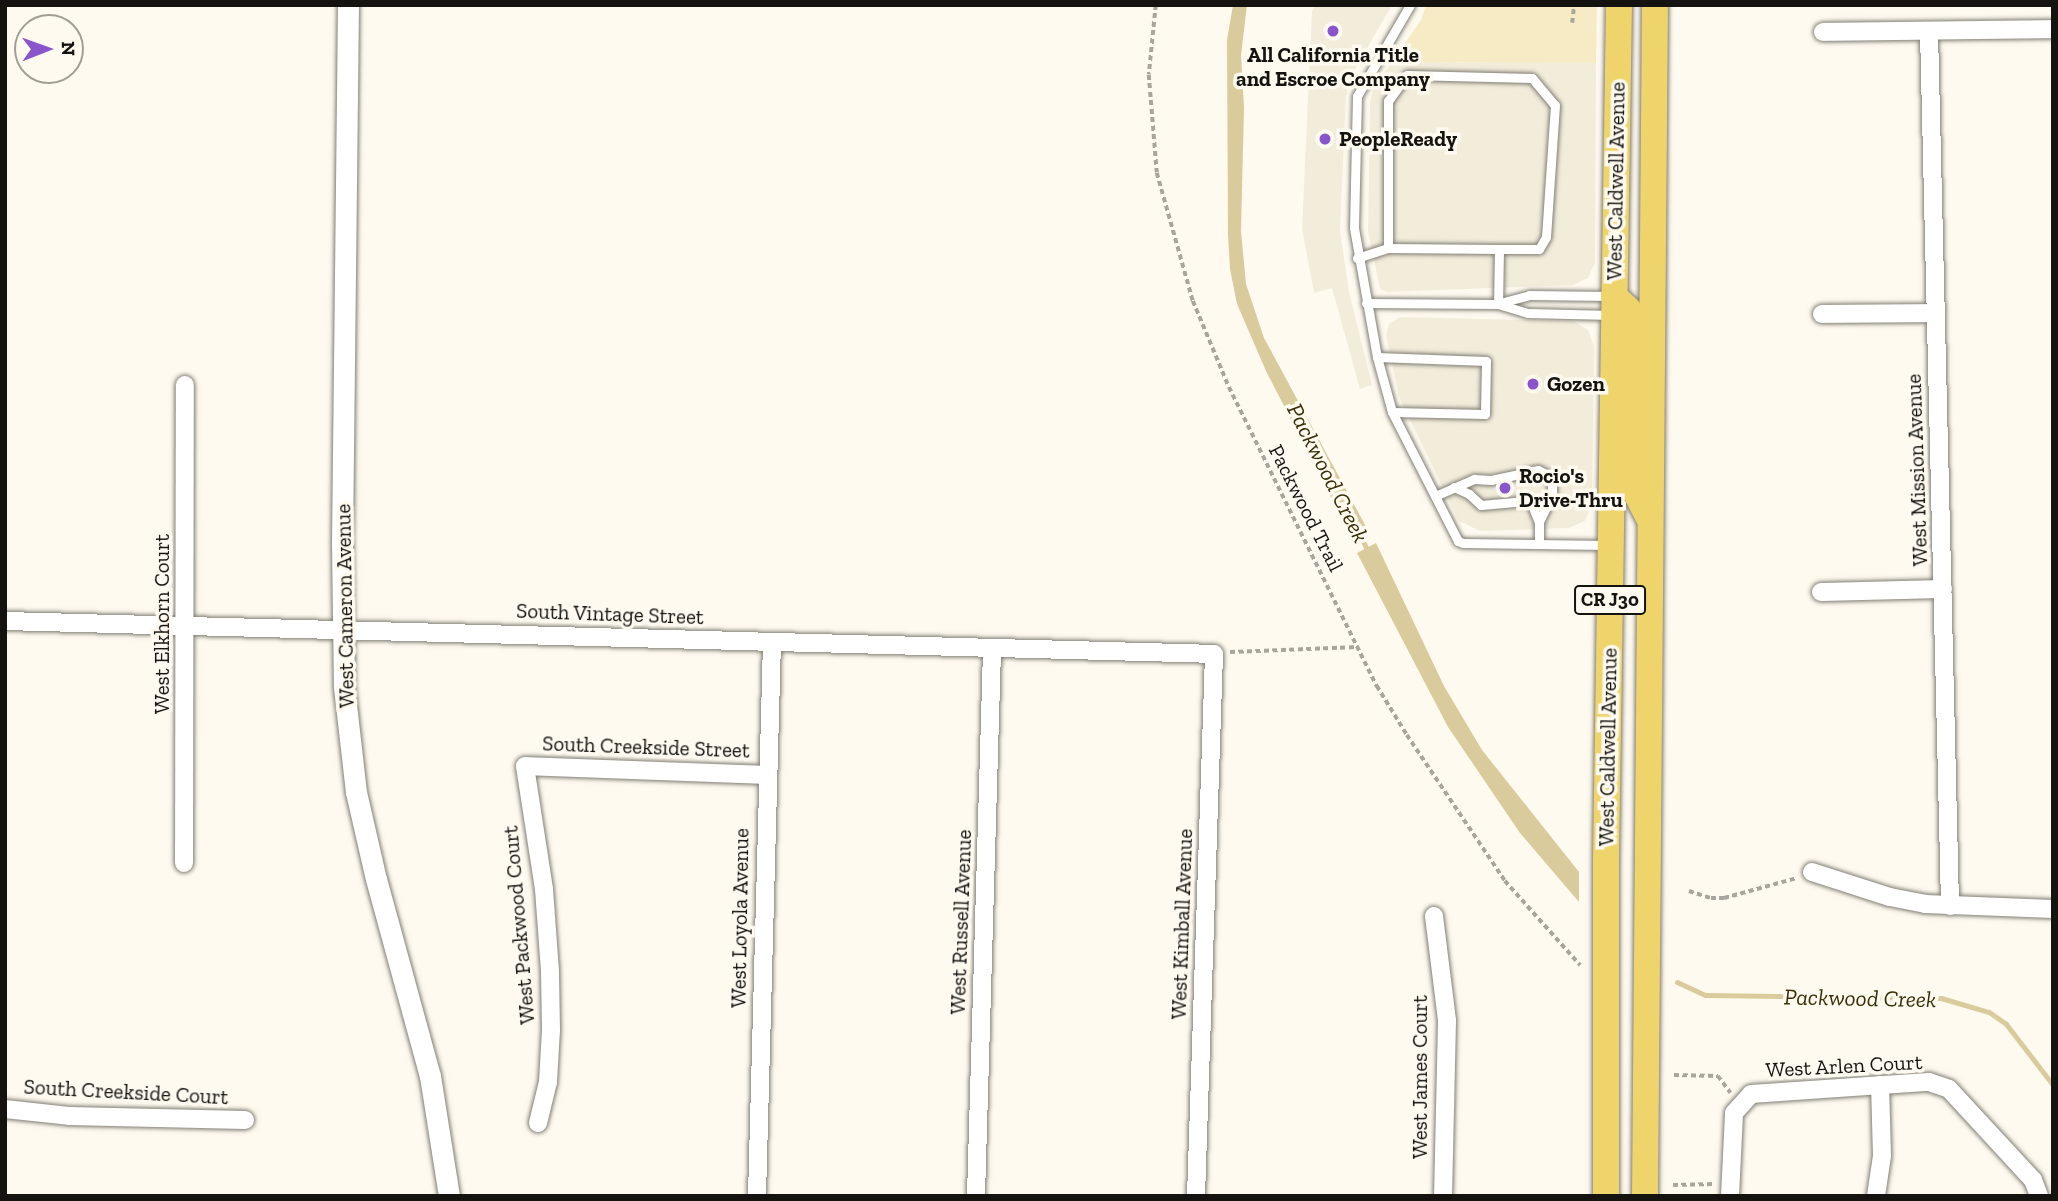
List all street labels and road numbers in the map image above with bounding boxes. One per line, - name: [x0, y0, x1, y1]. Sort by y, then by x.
- street label: West Caldwell Avenue: [1602, 81, 1630, 281]
- street label: West Mission Avenue: [1901, 373, 1933, 567]
- street label: Packwood Trail: [1263, 440, 1349, 576]
- street label: West Cameron Avenue: [331, 503, 359, 709]
- street label: West Elkhorn Court: [149, 534, 175, 714]
- road number: CR J30: [1573, 584, 1647, 615]
- street label: South Vintage Street: [515, 598, 705, 630]
- street label: West Caldwell Avenue: [1594, 647, 1622, 847]
- street label: South Creekside Street: [542, 731, 750, 763]
- street label: West Packwood Court: [498, 825, 540, 1025]
- street label: West Loyola Avenue: [726, 828, 754, 1008]
- street label: West Kimball Avenue: [1166, 828, 1198, 1020]
- street label: West Russell Avenue: [945, 829, 977, 1015]
- street label: West James Court: [1407, 995, 1433, 1159]
- street label: West Arlen Court: [1765, 1049, 1923, 1083]
- street label: South Creekside Court: [23, 1074, 229, 1110]

